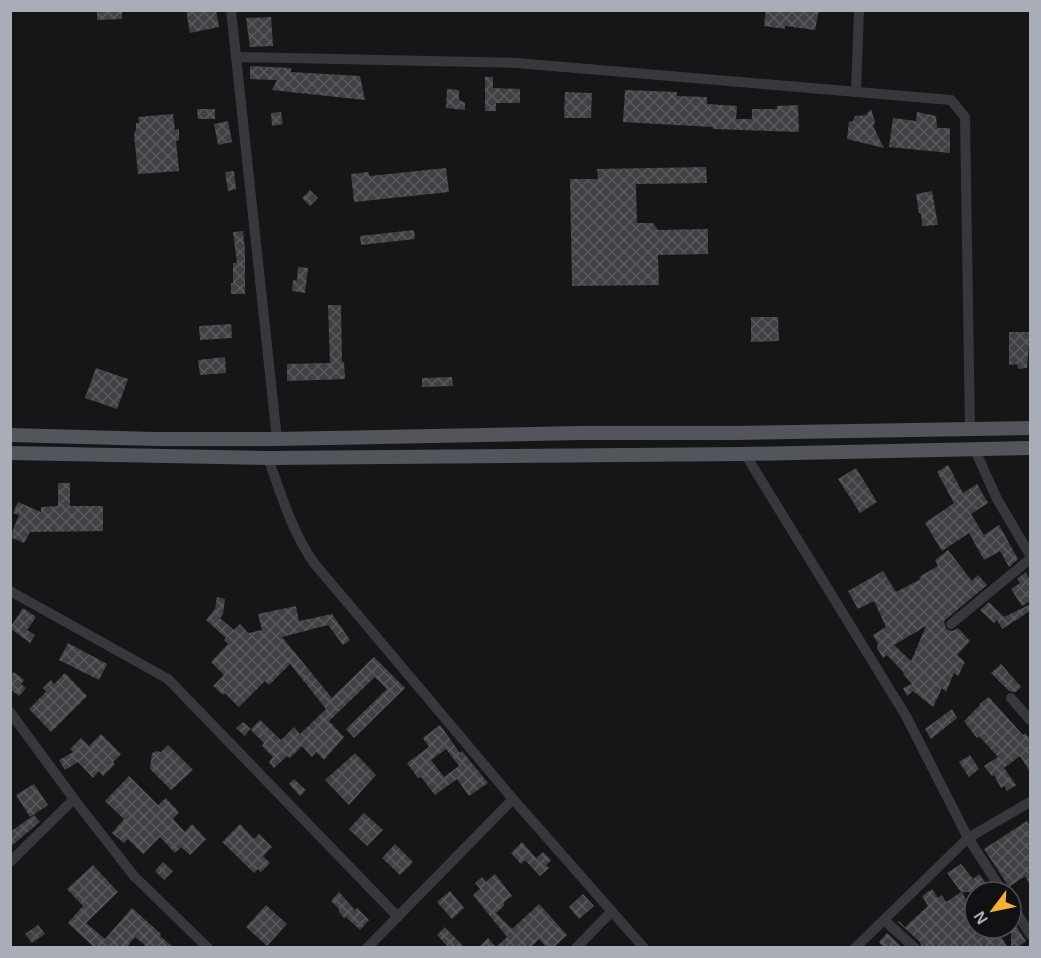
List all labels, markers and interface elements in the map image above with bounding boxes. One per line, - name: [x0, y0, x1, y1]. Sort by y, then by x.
- north arrow: [963, 880, 1023, 940]
- text: N: [970, 908, 991, 927]

